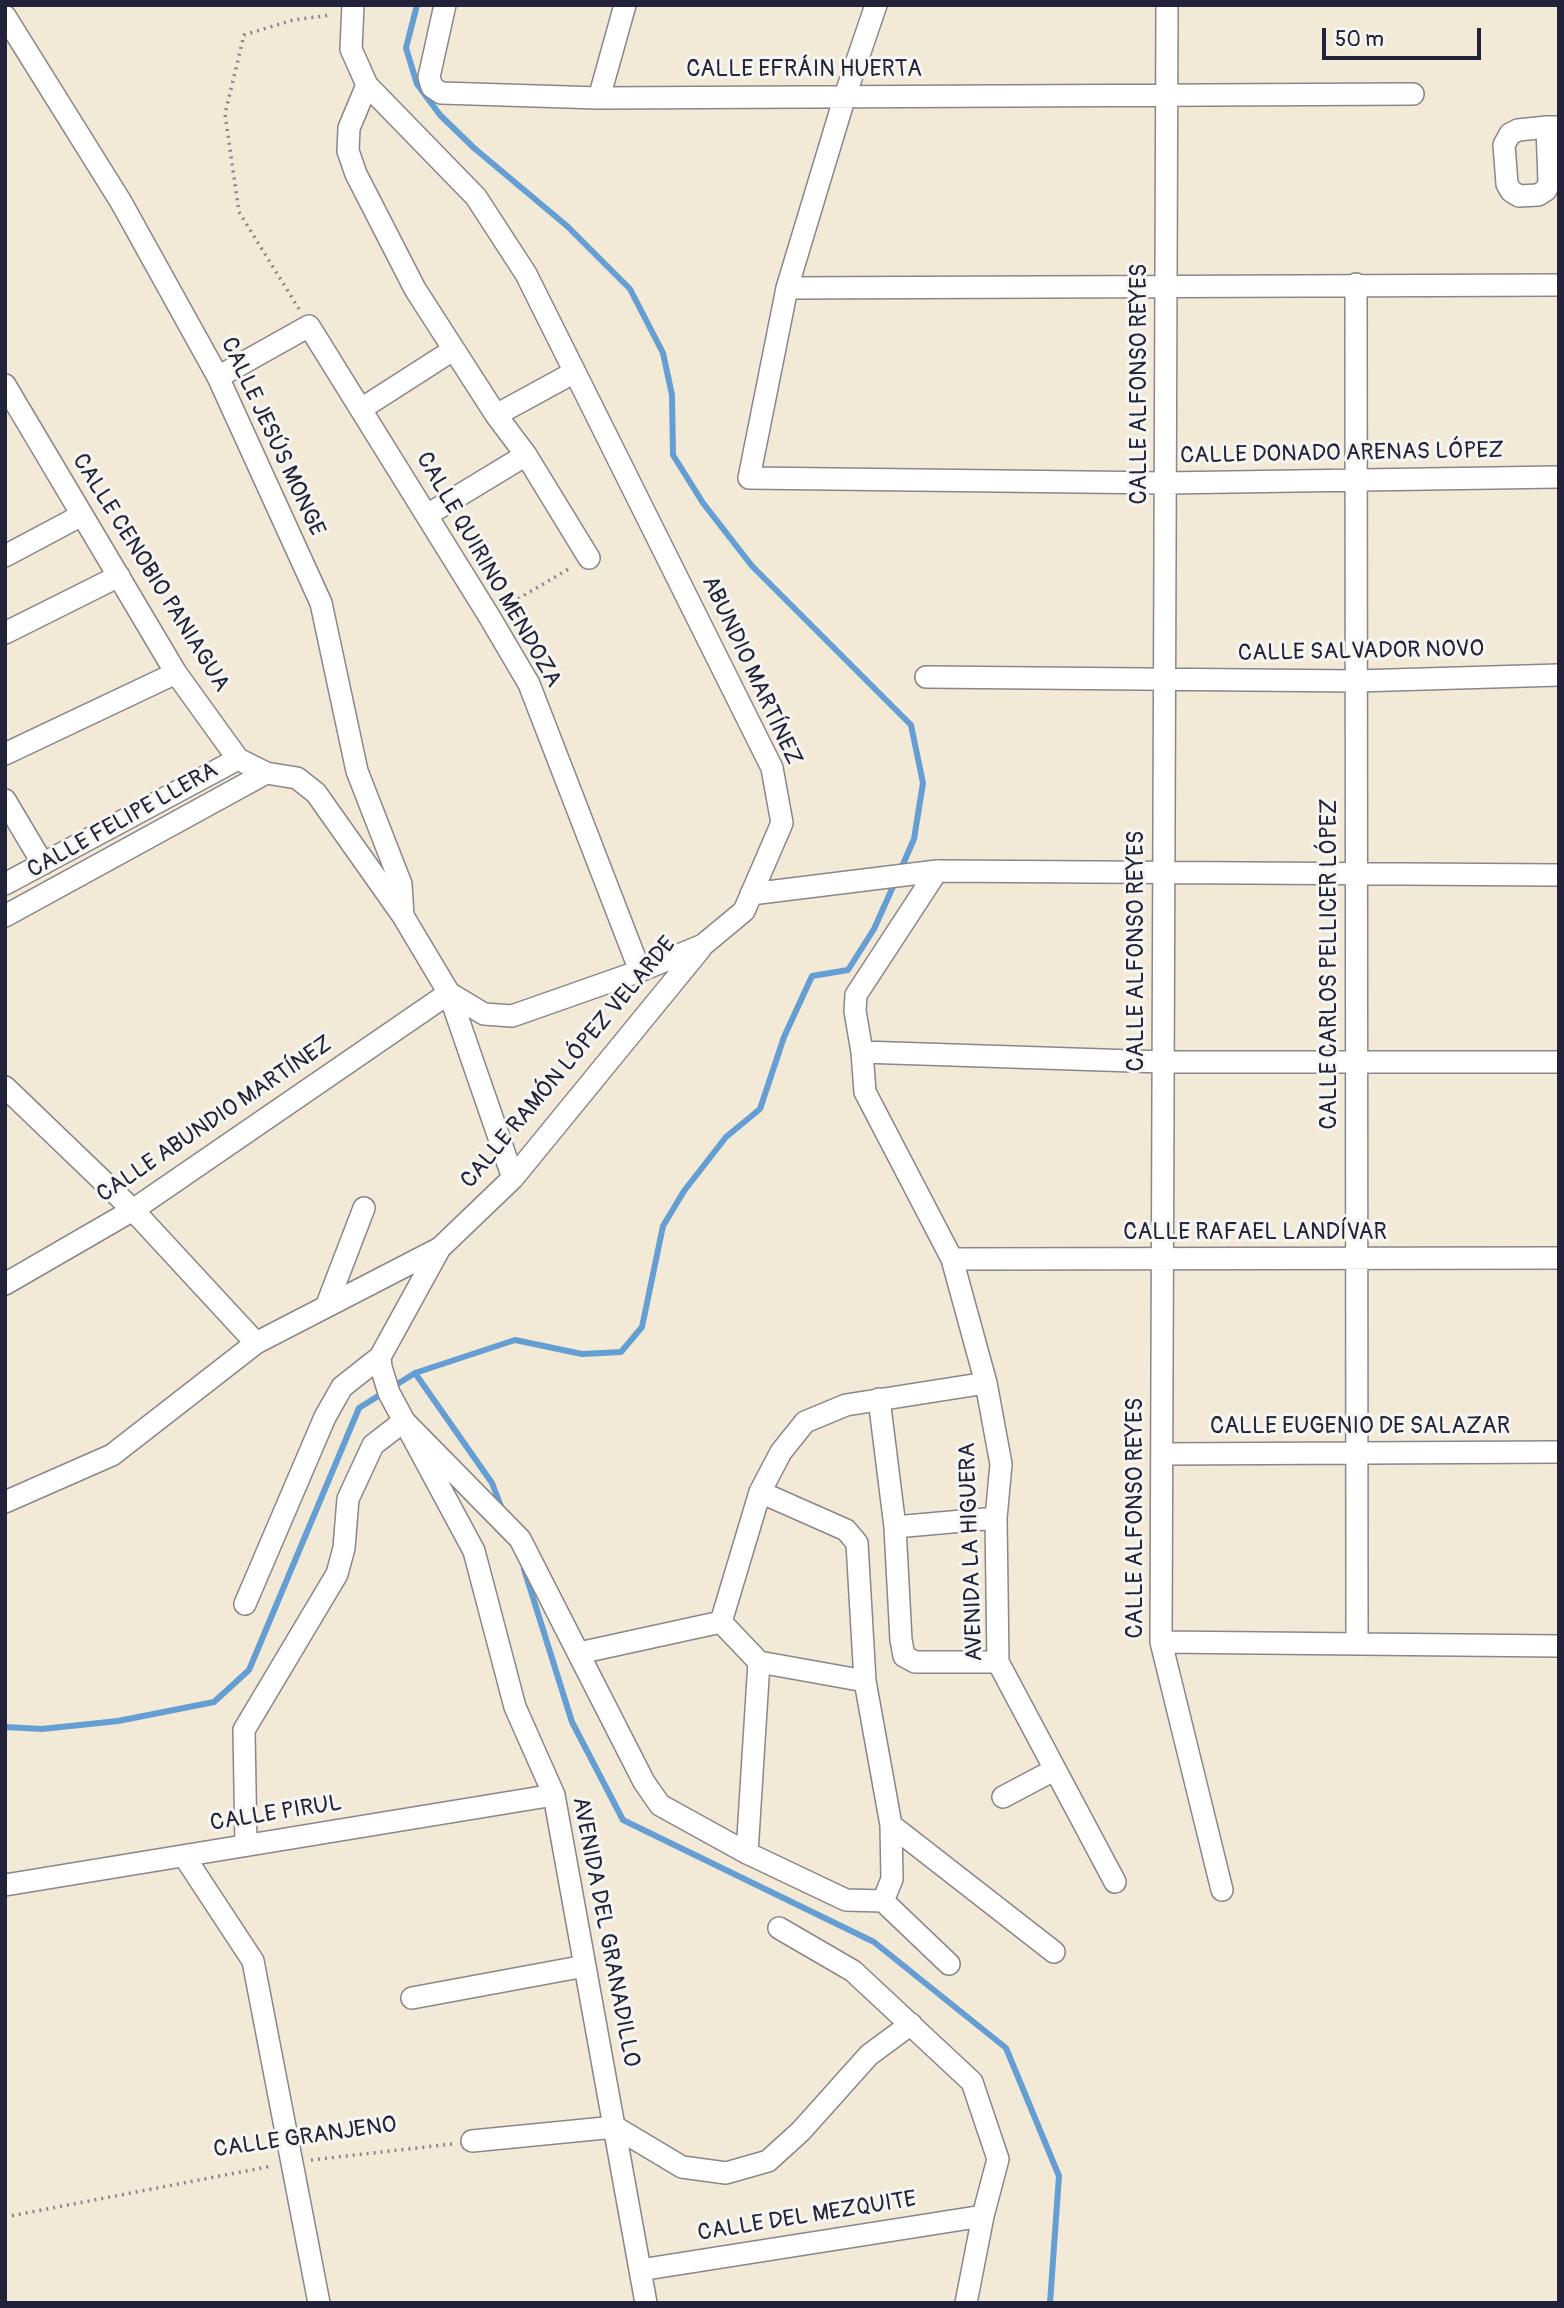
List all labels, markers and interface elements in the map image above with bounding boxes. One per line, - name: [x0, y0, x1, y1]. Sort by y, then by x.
- scale bar: [1326, 14, 1485, 58]
- text: 50 m: [1335, 26, 1384, 53]
- street label: CALLE EFRÁIN HUERTA: [686, 56, 922, 84]
- street label: CALLE ALFONSO REYES: [1126, 264, 1154, 504]
- street label: CALLE JESÚS MONGE: [214, 333, 330, 541]
- street label: CALLE DONADO ARENAS LÓPEZ: [1180, 437, 1504, 471]
- street label: CALLE QUIRINO MENDOZA: [409, 448, 567, 692]
- street label: CALLE CENOBIO PANIAGUA: [65, 449, 235, 697]
- street label: ABUNDIO MARTÍNEZ: [695, 572, 807, 770]
- street label: CALLE SALVADOR NOVO: [1238, 636, 1484, 668]
- street label: CALLE FELIPE LLERA: [23, 757, 223, 885]
- street label: CALLE CARLOS PELLICER LÓPEZ: [1316, 799, 1344, 1129]
- street label: CALLE ALFONSO REYES: [1123, 831, 1151, 1071]
- street label: CALLE RAMÓN LÓPEZ VELARDE: [456, 932, 682, 1194]
- street label: CALLE ABUNDIO MARTÍNEZ: [92, 1031, 338, 1209]
- street label: CALLE RAFAEL LANDÍVAR: [1123, 1219, 1387, 1247]
- street label: CALLE ALFONSO REYES: [1122, 1398, 1150, 1638]
- street label: CALLE EUGENIO DE SALAZAR: [1210, 1413, 1510, 1441]
- street label: AVENIDA LA HIGUERA: [954, 1442, 990, 1662]
- street label: CALLE PIRUL: [208, 1790, 344, 1838]
- street label: AVENIDA DEL GRANADILLO: [565, 1795, 645, 2069]
- street label: CALLE GRANJENO: [212, 2111, 398, 2165]
- street label: CALLE DEL MEZQUITE: [696, 2186, 918, 2248]

